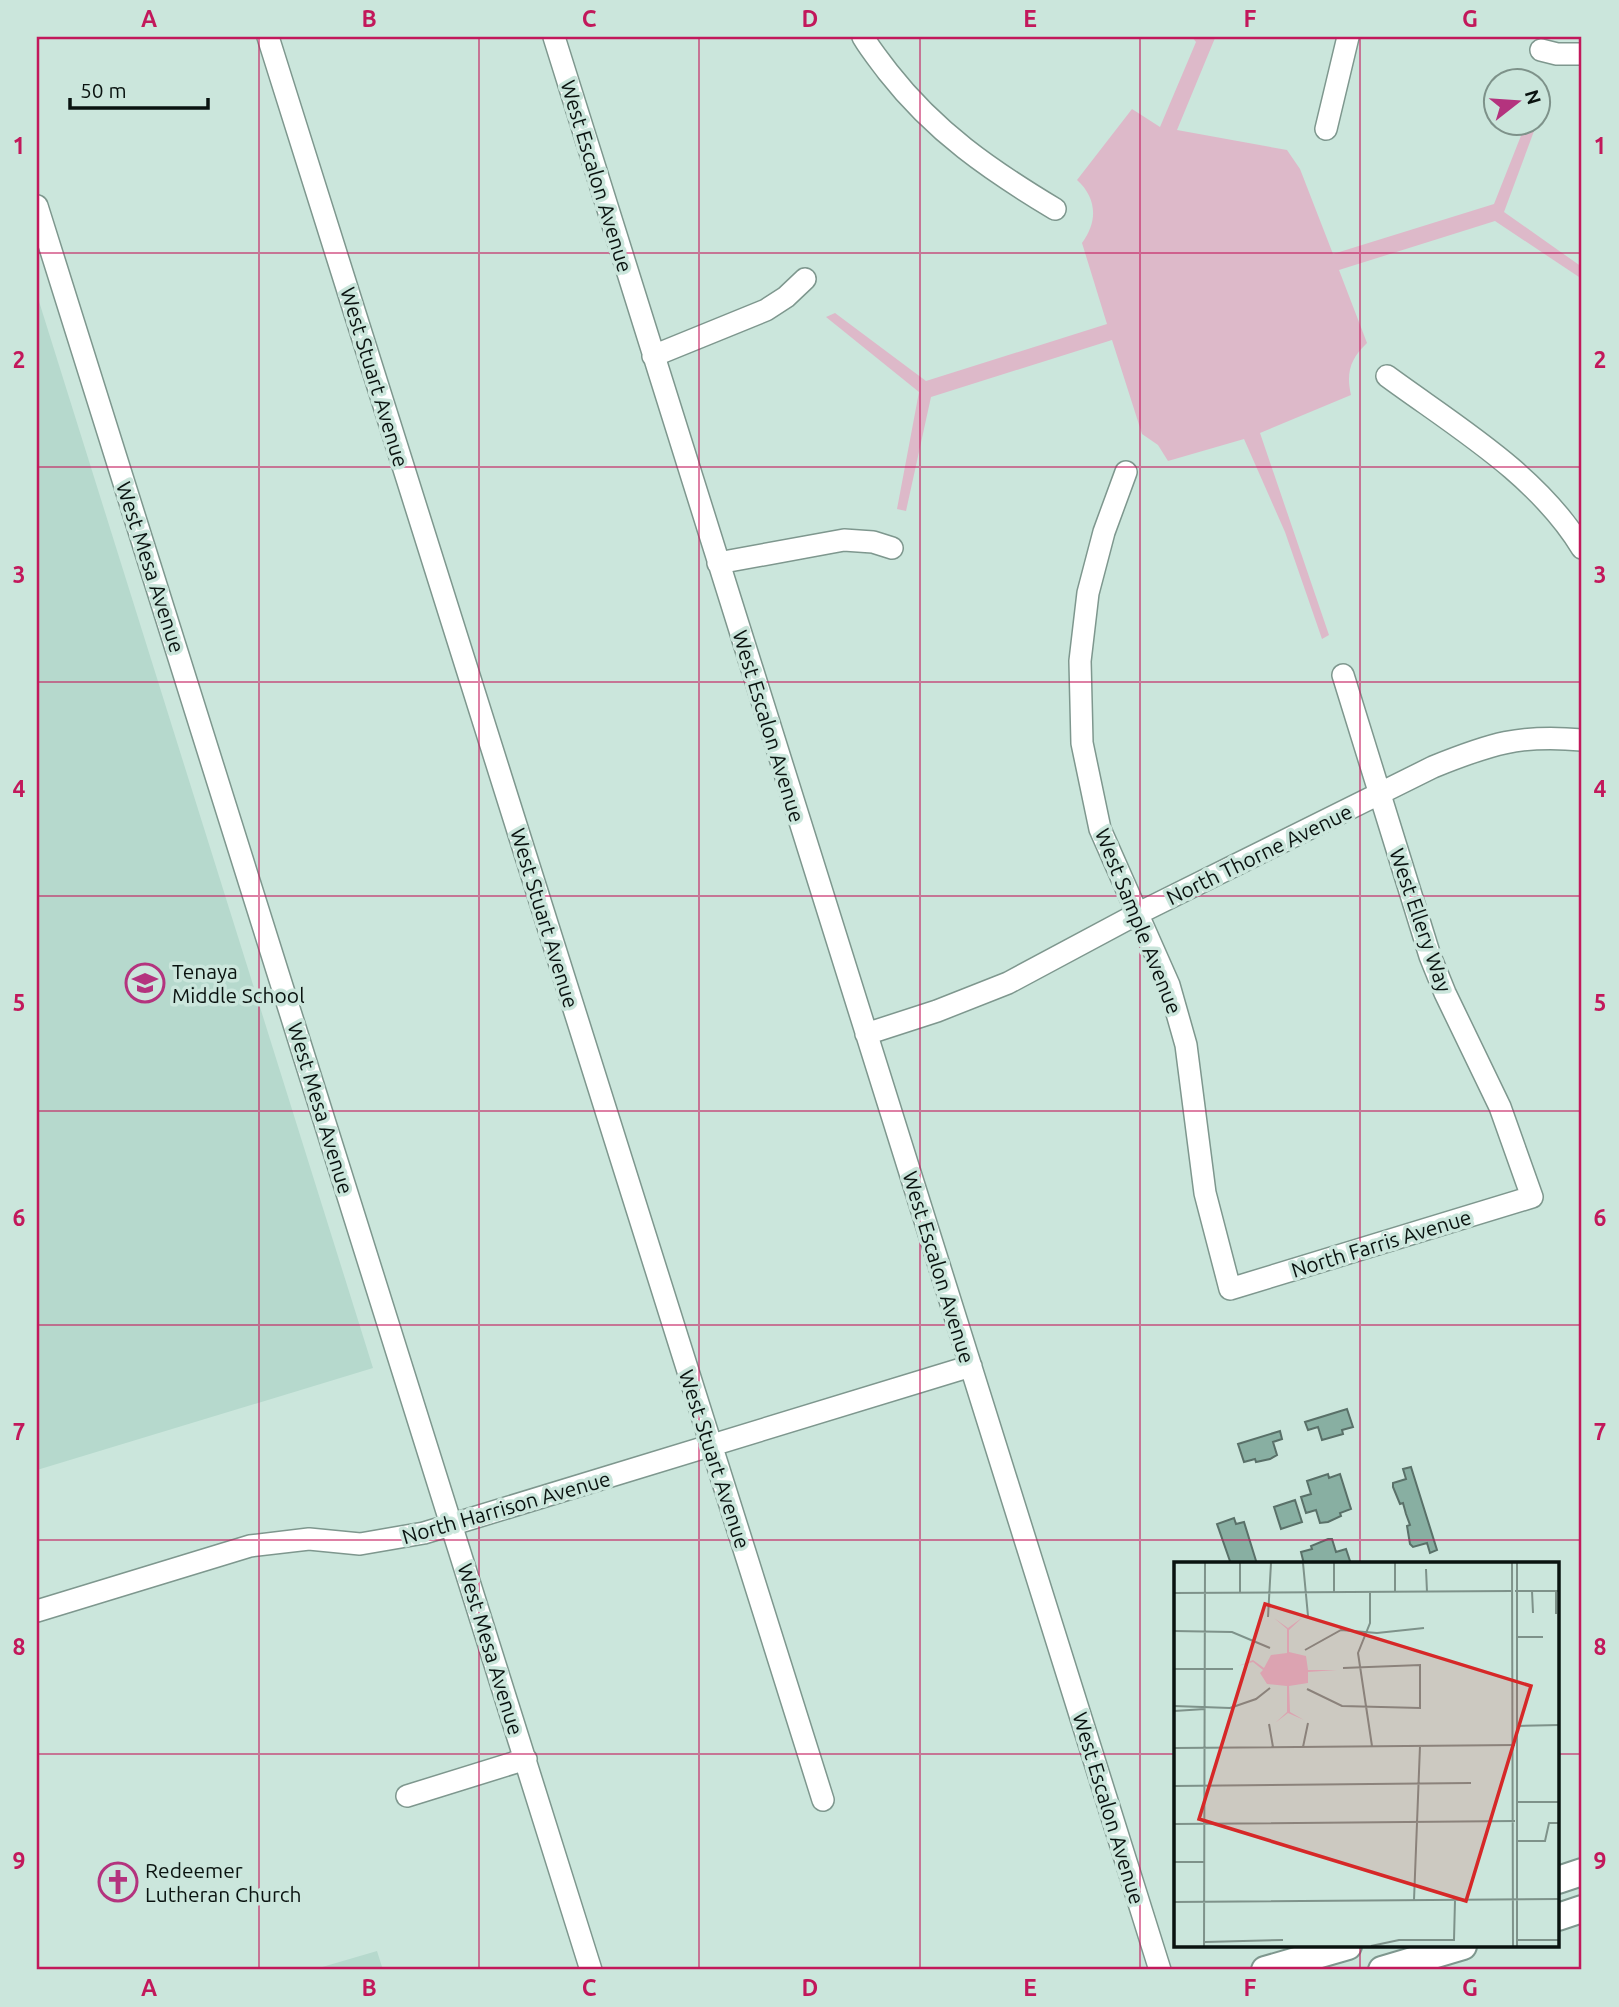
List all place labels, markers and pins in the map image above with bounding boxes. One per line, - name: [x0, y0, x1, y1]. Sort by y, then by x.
- place label: Tenaya Middle School: [172, 959, 305, 1007]
- school or university icon: Tenaya Middle School: [124, 962, 166, 1004]
- place label: Redeemer Lutheran Church: [145, 1858, 302, 1906]
- church icon: Redeemer Lutheran Church: [97, 1861, 139, 1903]

